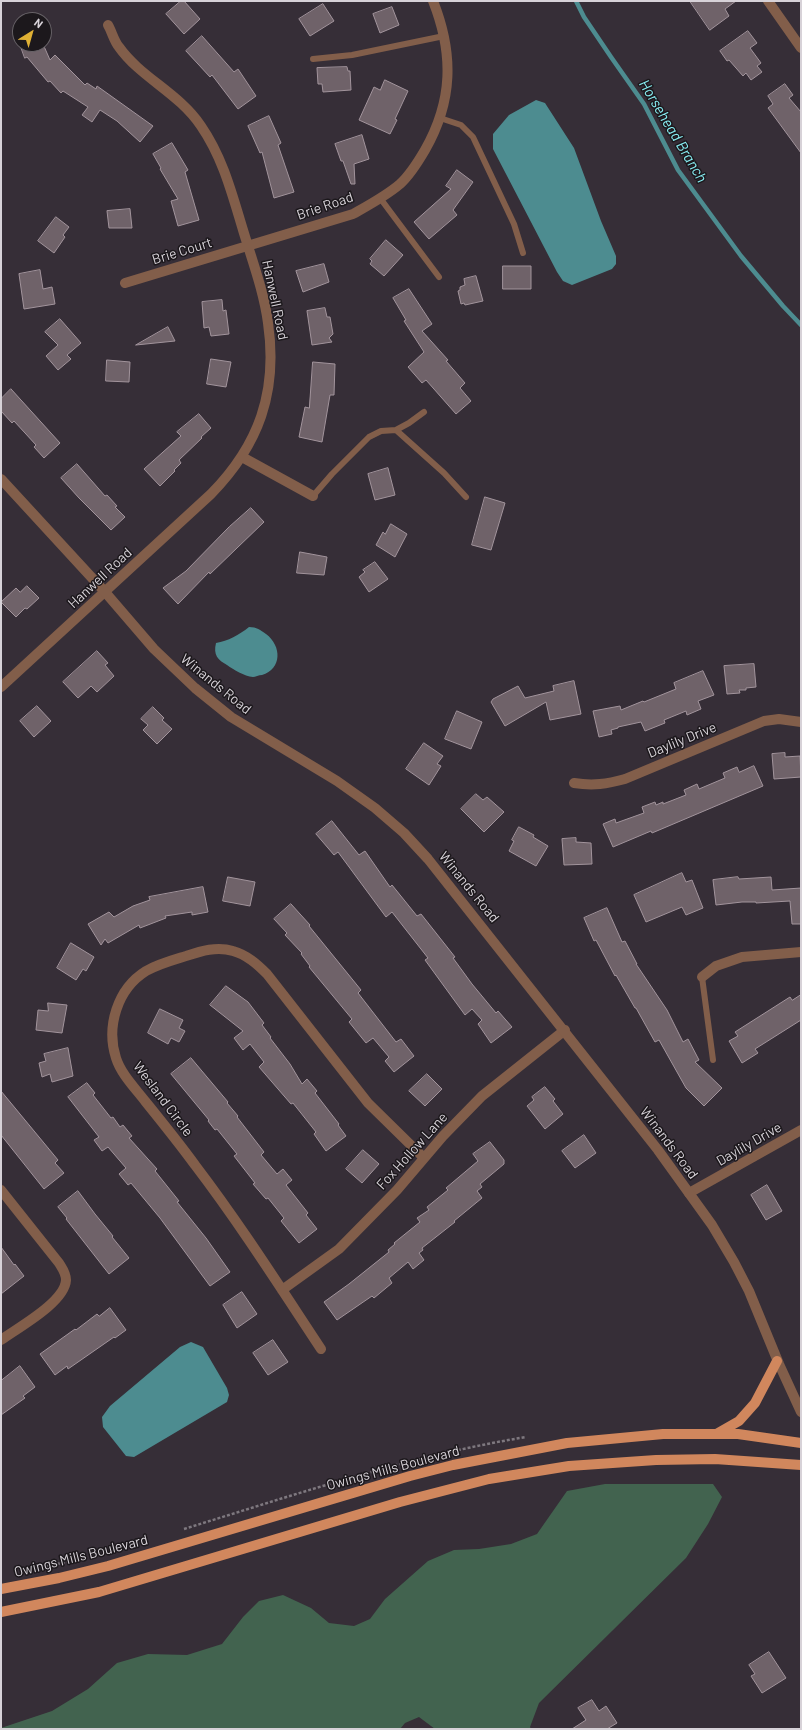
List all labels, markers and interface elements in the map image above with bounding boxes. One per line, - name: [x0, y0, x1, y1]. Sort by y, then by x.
- north arrow: [12, 12, 52, 52]
- text: N: [32, 15, 46, 30]
- water label: Horsehead Branch: [635, 76, 711, 186]
- street label: Brie Road: [295, 189, 355, 223]
- street label: Brie Court: [150, 234, 214, 268]
- street label: Hanwell Road: [258, 259, 292, 341]
- street label: Hanwell Road: [65, 544, 135, 612]
- street label: Winands Road: [177, 650, 255, 718]
- street label: Daylily Drive: [645, 719, 719, 761]
- street label: Winands Road: [435, 848, 503, 926]
- street label: Wesland Circle: [130, 1058, 196, 1140]
- street label: Winands Road: [636, 1104, 702, 1182]
- street label: Fox Hollow Lane: [373, 1109, 451, 1193]
- street label: Daylily Drive: [713, 1119, 785, 1169]
- street label: Owings Mills Boulevard: [325, 1442, 461, 1494]
- street label: Owings Mills Boulevard: [12, 1531, 150, 1581]

